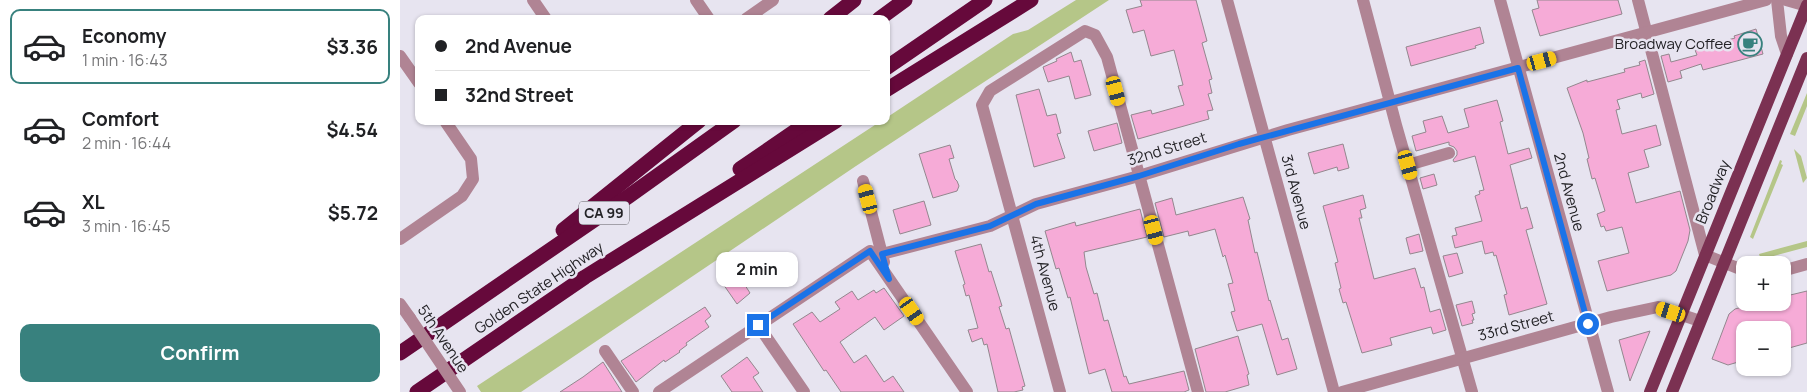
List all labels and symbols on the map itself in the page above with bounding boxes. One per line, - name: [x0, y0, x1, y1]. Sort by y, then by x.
- cafe icon: Broadway Coffee: [1737, 31, 1763, 57]
- place label: Broadway Coffee: [1615, 33, 1732, 54]
- car: [1525, 50, 1558, 72]
- car: [1104, 75, 1127, 107]
- street label: 32nd Street: [1125, 127, 1209, 171]
- car: [1396, 149, 1419, 181]
- street label: 2nd Avenue: [1549, 150, 1590, 234]
- street label: 3rd Avenue: [1276, 152, 1317, 232]
- street label: Broadway: [1690, 157, 1735, 227]
- car: [856, 183, 879, 215]
- road number: CA 99: [579, 202, 629, 224]
- car: [1142, 214, 1165, 246]
- street label: 4th Avenue: [1025, 232, 1066, 314]
- street label: Golden State Highway: [470, 236, 608, 339]
- callout: 2 min: [717, 252, 799, 288]
- car: [897, 294, 926, 328]
- car: [1654, 300, 1687, 324]
- street label: 5th Avenue: [413, 301, 474, 377]
- street label: 33rd Street: [1476, 305, 1556, 346]
- route start: [1577, 313, 1599, 335]
- route end: [747, 314, 769, 336]

